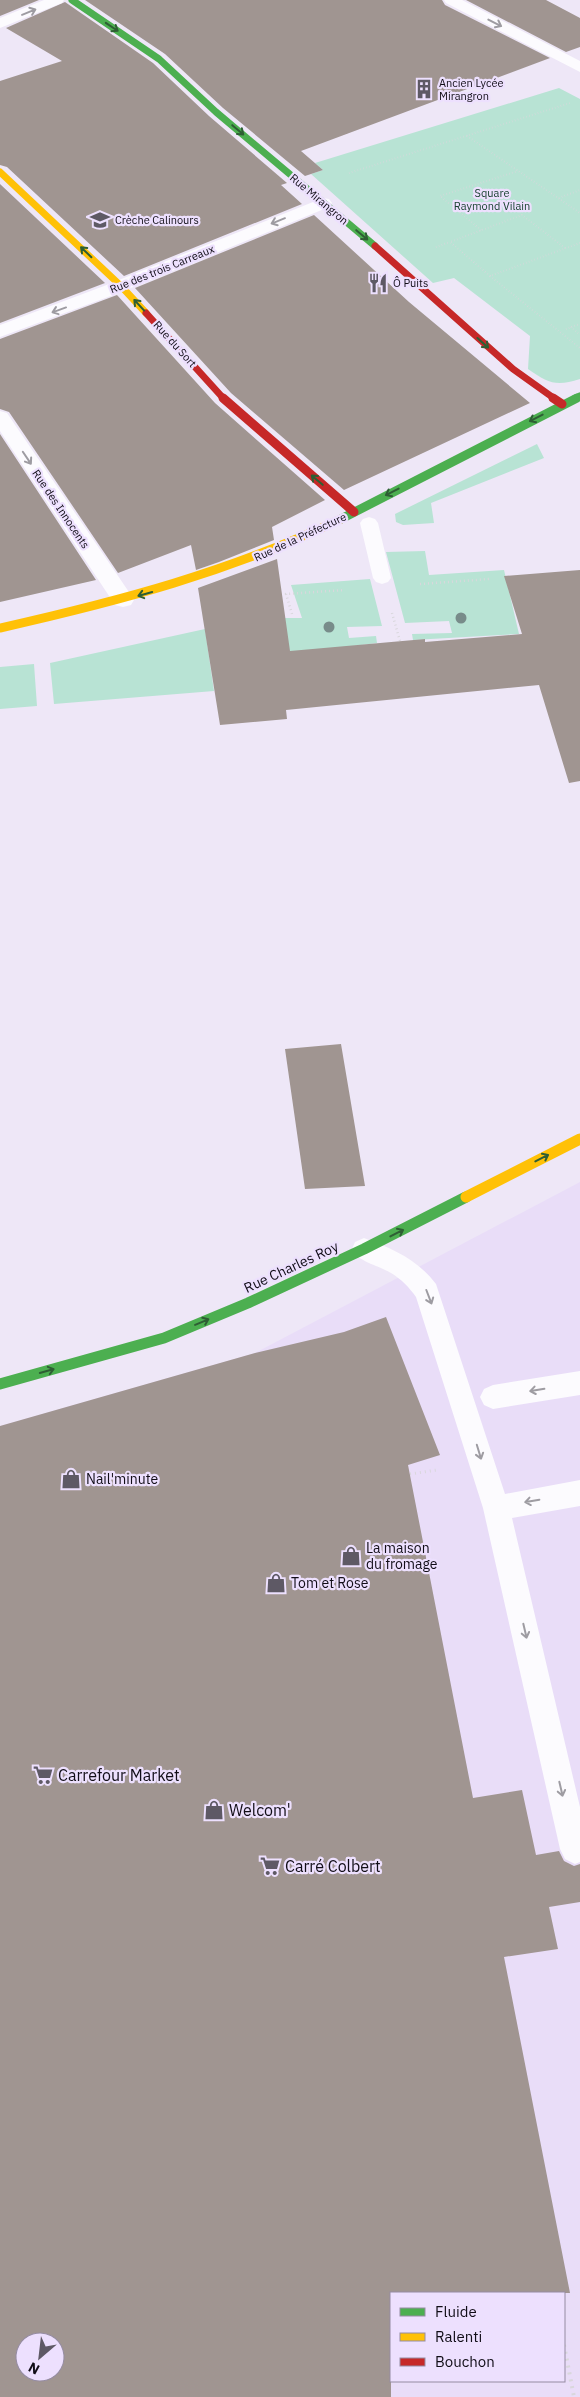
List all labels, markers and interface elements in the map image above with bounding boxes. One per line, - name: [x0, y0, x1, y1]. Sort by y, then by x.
- one-way arrow: [21, 6, 36, 16]
- one-way arrow: [487, 18, 502, 28]
- one-way arrow: [105, 22, 119, 33]
- place label: Ancien Lycée Mirangron: [439, 76, 504, 103]
- building icon: Ancien Lycée Mirangron: [413, 78, 435, 100]
- one-way arrow: [231, 124, 244, 136]
- street label: Rue Mirangron: [287, 171, 351, 227]
- park label: Square Raymond Vilain: [454, 186, 530, 213]
- school or university icon: Crèche Calinours: [89, 209, 111, 231]
- place label: Crèche Calinours: [115, 213, 199, 227]
- one-way arrow: [271, 217, 286, 227]
- one-way arrow: [355, 230, 368, 241]
- street label: Rue des trois Carreaux: [108, 241, 217, 296]
- one-way arrow: [79, 246, 92, 258]
- restaurant icon: Ô Puits: [367, 272, 389, 294]
- place label: Ô Puits: [393, 276, 428, 290]
- one-way arrow: [133, 299, 145, 311]
- one-way arrow: [52, 306, 67, 315]
- street label: Rue du Sort: [151, 318, 200, 370]
- one-way arrow: [477, 337, 490, 349]
- one-way arrow: [529, 413, 544, 423]
- one-way arrow: [22, 450, 32, 464]
- street label: Rue des Innocents: [29, 467, 93, 551]
- one-way arrow: [310, 474, 323, 486]
- one-way arrow: [385, 488, 400, 497]
- street label: Rue de la Préfecture: [252, 509, 348, 565]
- one-way arrow: [138, 590, 154, 599]
- one-way arrow: [534, 1153, 549, 1163]
- one-way arrow: [389, 1228, 404, 1237]
- street label: Rue Charles Roy: [241, 1237, 341, 1297]
- one-way arrow: [425, 1289, 434, 1304]
- one-way arrow: [194, 1317, 209, 1327]
- one-way arrow: [38, 1366, 54, 1376]
- one-way arrow: [529, 1385, 545, 1395]
- one-way arrow: [474, 1443, 484, 1459]
- shop icon: Nail'minute: [60, 1468, 82, 1490]
- place label: Nail'minute: [86, 1470, 159, 1488]
- one-way arrow: [524, 1497, 540, 1507]
- place label: La maison du fromage: [366, 1539, 438, 1573]
- shop icon: La maison du fromage: [340, 1545, 362, 1567]
- shop icon: Tom et Rose: [265, 1572, 287, 1594]
- place label: Tom et Rose: [291, 1574, 369, 1592]
- one-way arrow: [520, 1622, 530, 1638]
- supermarket icon: Carrefour Market: [32, 1764, 54, 1786]
- place label: Carrefour Market: [58, 1765, 180, 1785]
- one-way arrow: [557, 1781, 566, 1797]
- shop icon: Welcom': [203, 1799, 225, 1821]
- place label: Welcom': [229, 1800, 291, 1820]
- supermarket icon: Carré Colbert: [259, 1855, 281, 1877]
- place label: Carré Colbert: [285, 1856, 381, 1876]
- legend: [390, 2292, 565, 2382]
- text: Fluide: [435, 2302, 477, 2321]
- text: Ralenti: [435, 2327, 482, 2346]
- north arrow: [15, 2332, 65, 2382]
- text: Bouchon: [435, 2352, 495, 2371]
- text: N: [25, 2358, 43, 2379]

